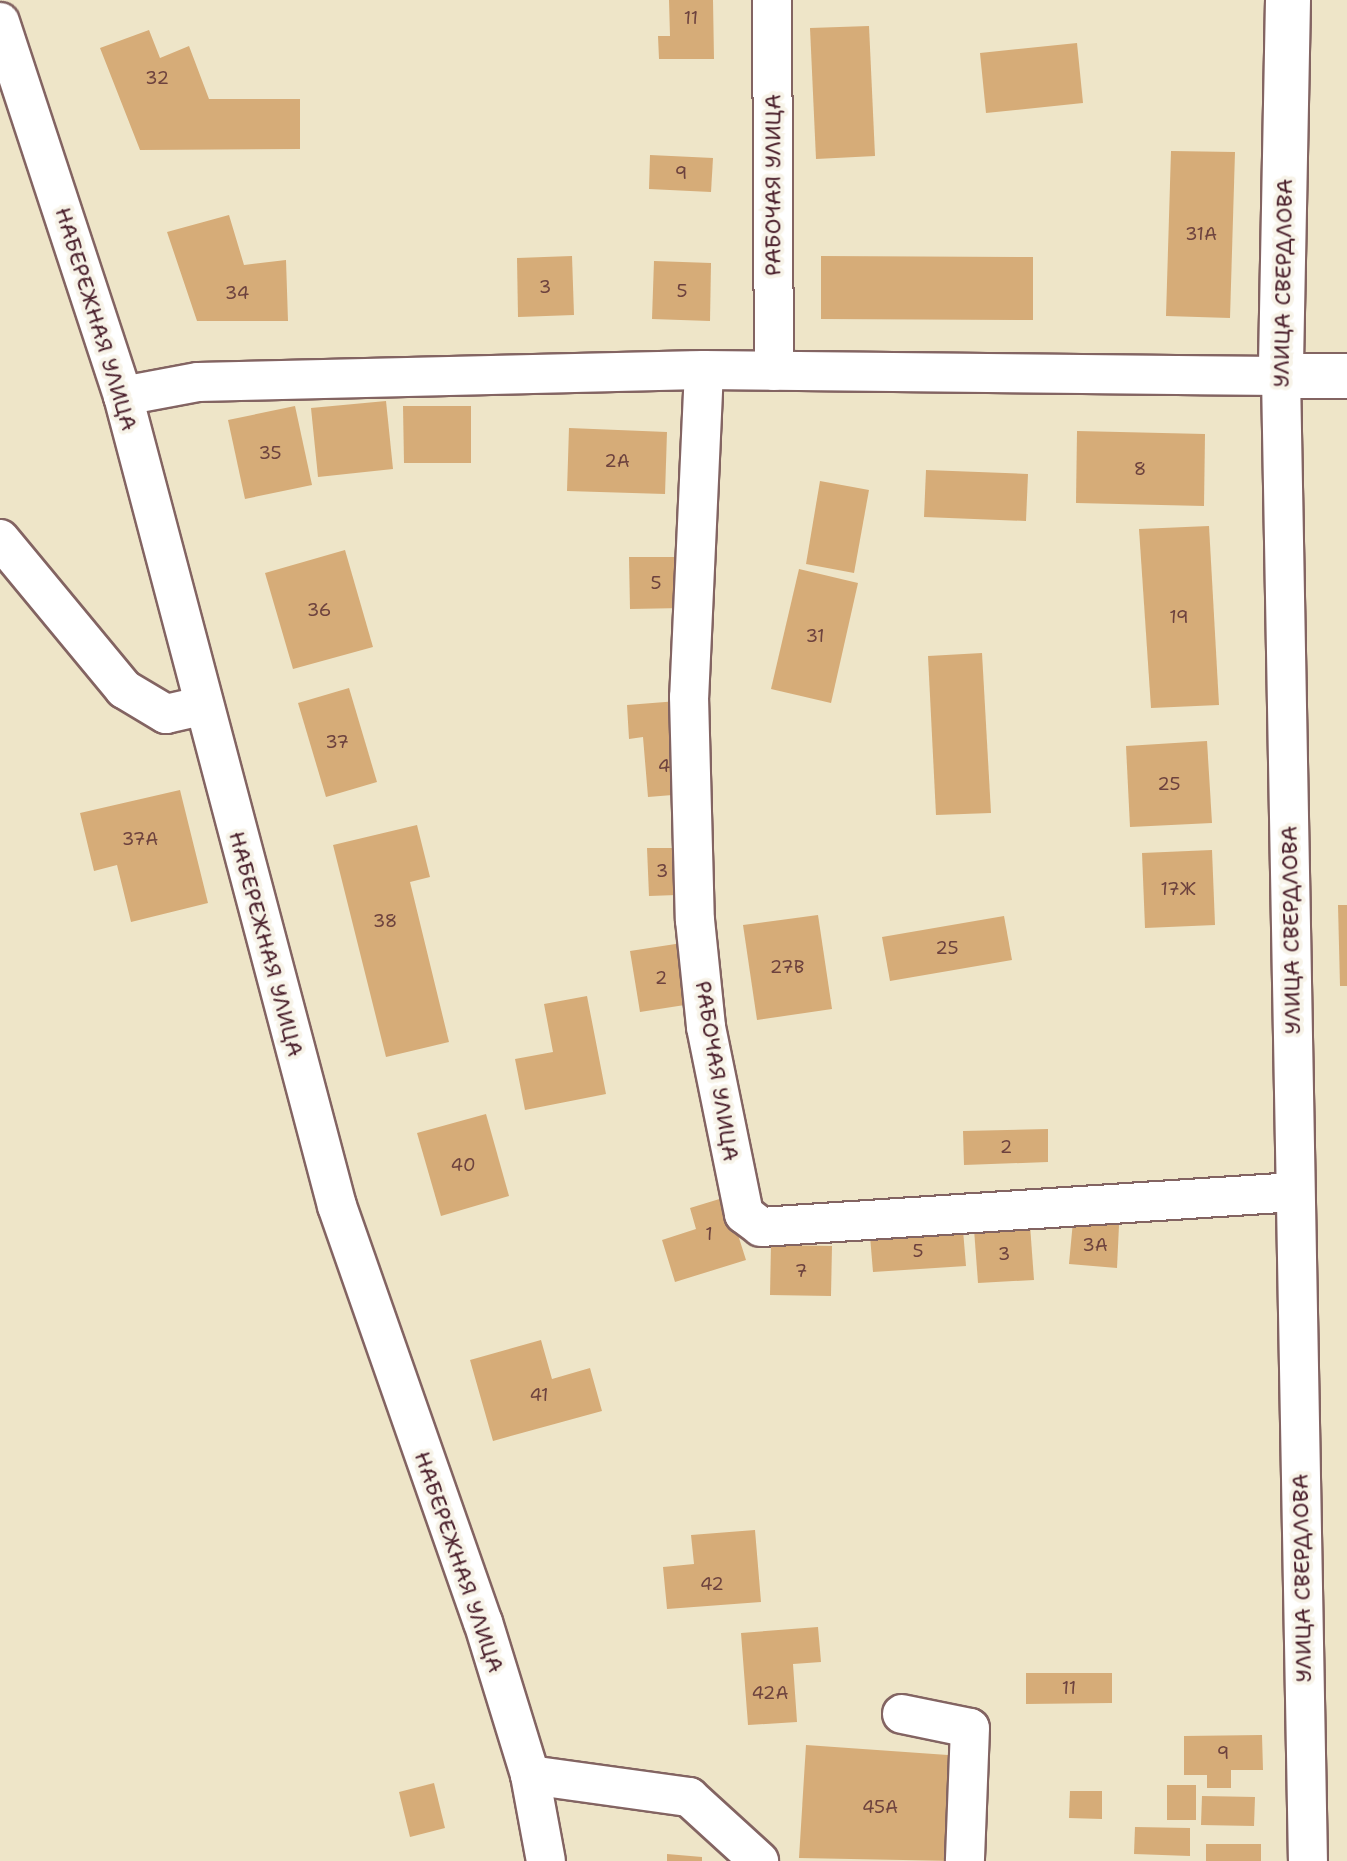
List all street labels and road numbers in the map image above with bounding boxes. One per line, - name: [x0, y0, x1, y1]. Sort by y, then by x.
- street label: РАБОЧАЯ УЛИЦА: [760, 94, 786, 276]
- street label: УЛИЦА СВЕРДЛОВА: [1268, 178, 1298, 388]
- street label: НАБЕРЕЖНАЯ УЛИЦА: [49, 204, 143, 434]
- street label: УЛИЦА СВЕРДЛОВА: [1276, 825, 1306, 1035]
- street label: НАБЕРЕЖНАЯ УЛИЦА: [223, 828, 309, 1060]
- street label: РАБОЧАЯ УЛИЦА: [690, 979, 744, 1163]
- street label: НАБЕРЕЖНАЯ УЛИЦА: [409, 1448, 509, 1676]
- street label: УЛИЦА СВЕРДЛОВА: [1287, 1473, 1317, 1683]

